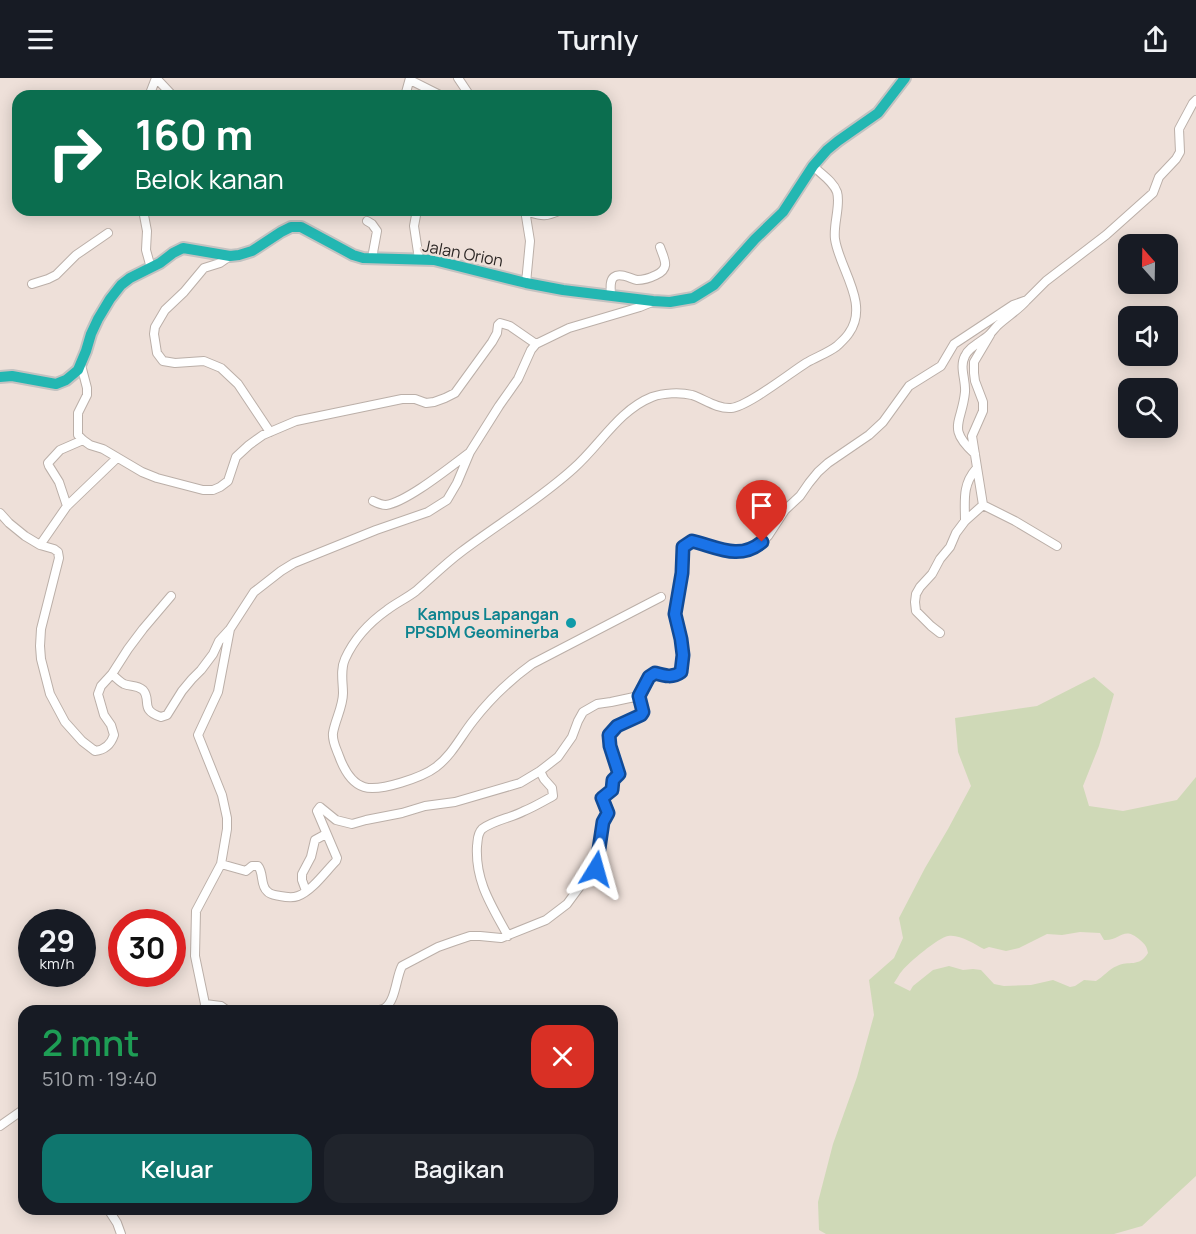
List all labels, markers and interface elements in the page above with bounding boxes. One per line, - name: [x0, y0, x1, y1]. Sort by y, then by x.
- text: Turnly: [558, 21, 638, 58]
- icon: menu: [24, 23, 57, 56]
- icon: share: [1139, 23, 1172, 56]
- text: 160 m: [135, 105, 253, 163]
- icon: right: [36, 114, 114, 192]
- text: Belok kanan: [135, 160, 284, 197]
- street label: Jalan Orion: [421, 234, 505, 272]
- north arrow: [1118, 234, 1178, 294]
- map controls: [1118, 234, 1178, 438]
- button: sound: [1118, 306, 1178, 366]
- button: search: [1118, 378, 1178, 438]
- pin: [736, 480, 787, 542]
- icon: arrive: [745, 489, 778, 522]
- place label: Kampus Lapangan PPSDM Geominerba: [405, 603, 559, 643]
- marker: Kampus Lapangan PPSDM Geominerba: [564, 616, 578, 630]
- position arrow: [564, 837, 628, 901]
- speed limit sign: 30: [108, 909, 186, 987]
- text: 29: [39, 920, 75, 961]
- text: km/h: [40, 953, 74, 974]
- text: 2 mnt: [42, 1018, 139, 1067]
- button: close: [531, 1025, 594, 1088]
- text: 510 m · 19:40: [42, 1065, 157, 1092]
- button: Keluar: [42, 1134, 312, 1203]
- button: Bagikan: [324, 1134, 594, 1203]

